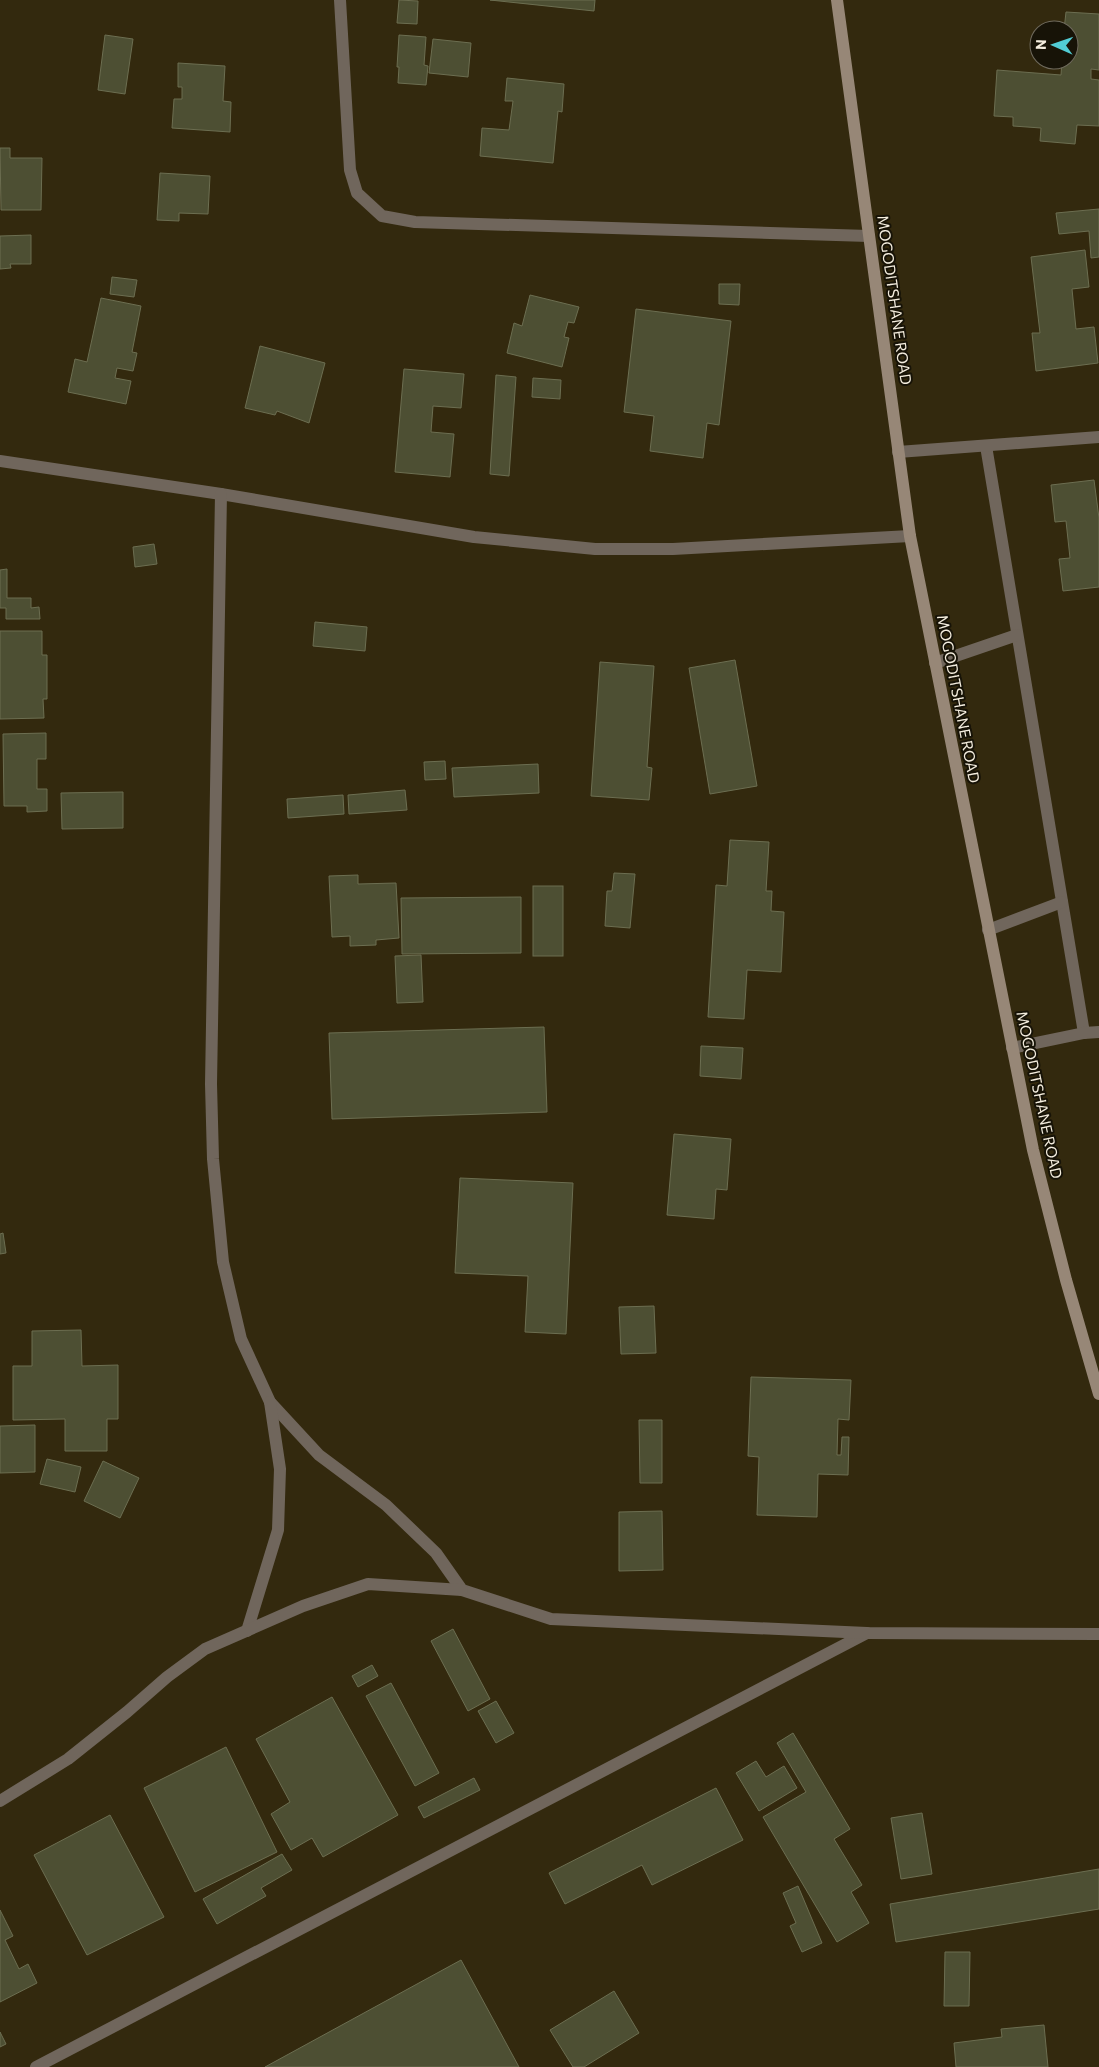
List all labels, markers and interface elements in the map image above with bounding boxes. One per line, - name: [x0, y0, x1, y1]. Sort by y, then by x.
- north arrow: [1029, 20, 1079, 70]
- text: N: [1032, 39, 1049, 50]
- street label: MOGODITSHANE ROAD: [874, 214, 916, 386]
- street label: MOGODITSHANE ROAD: [934, 613, 984, 784]
- street label: MOGODITSHANE ROAD: [1013, 1009, 1067, 1180]

